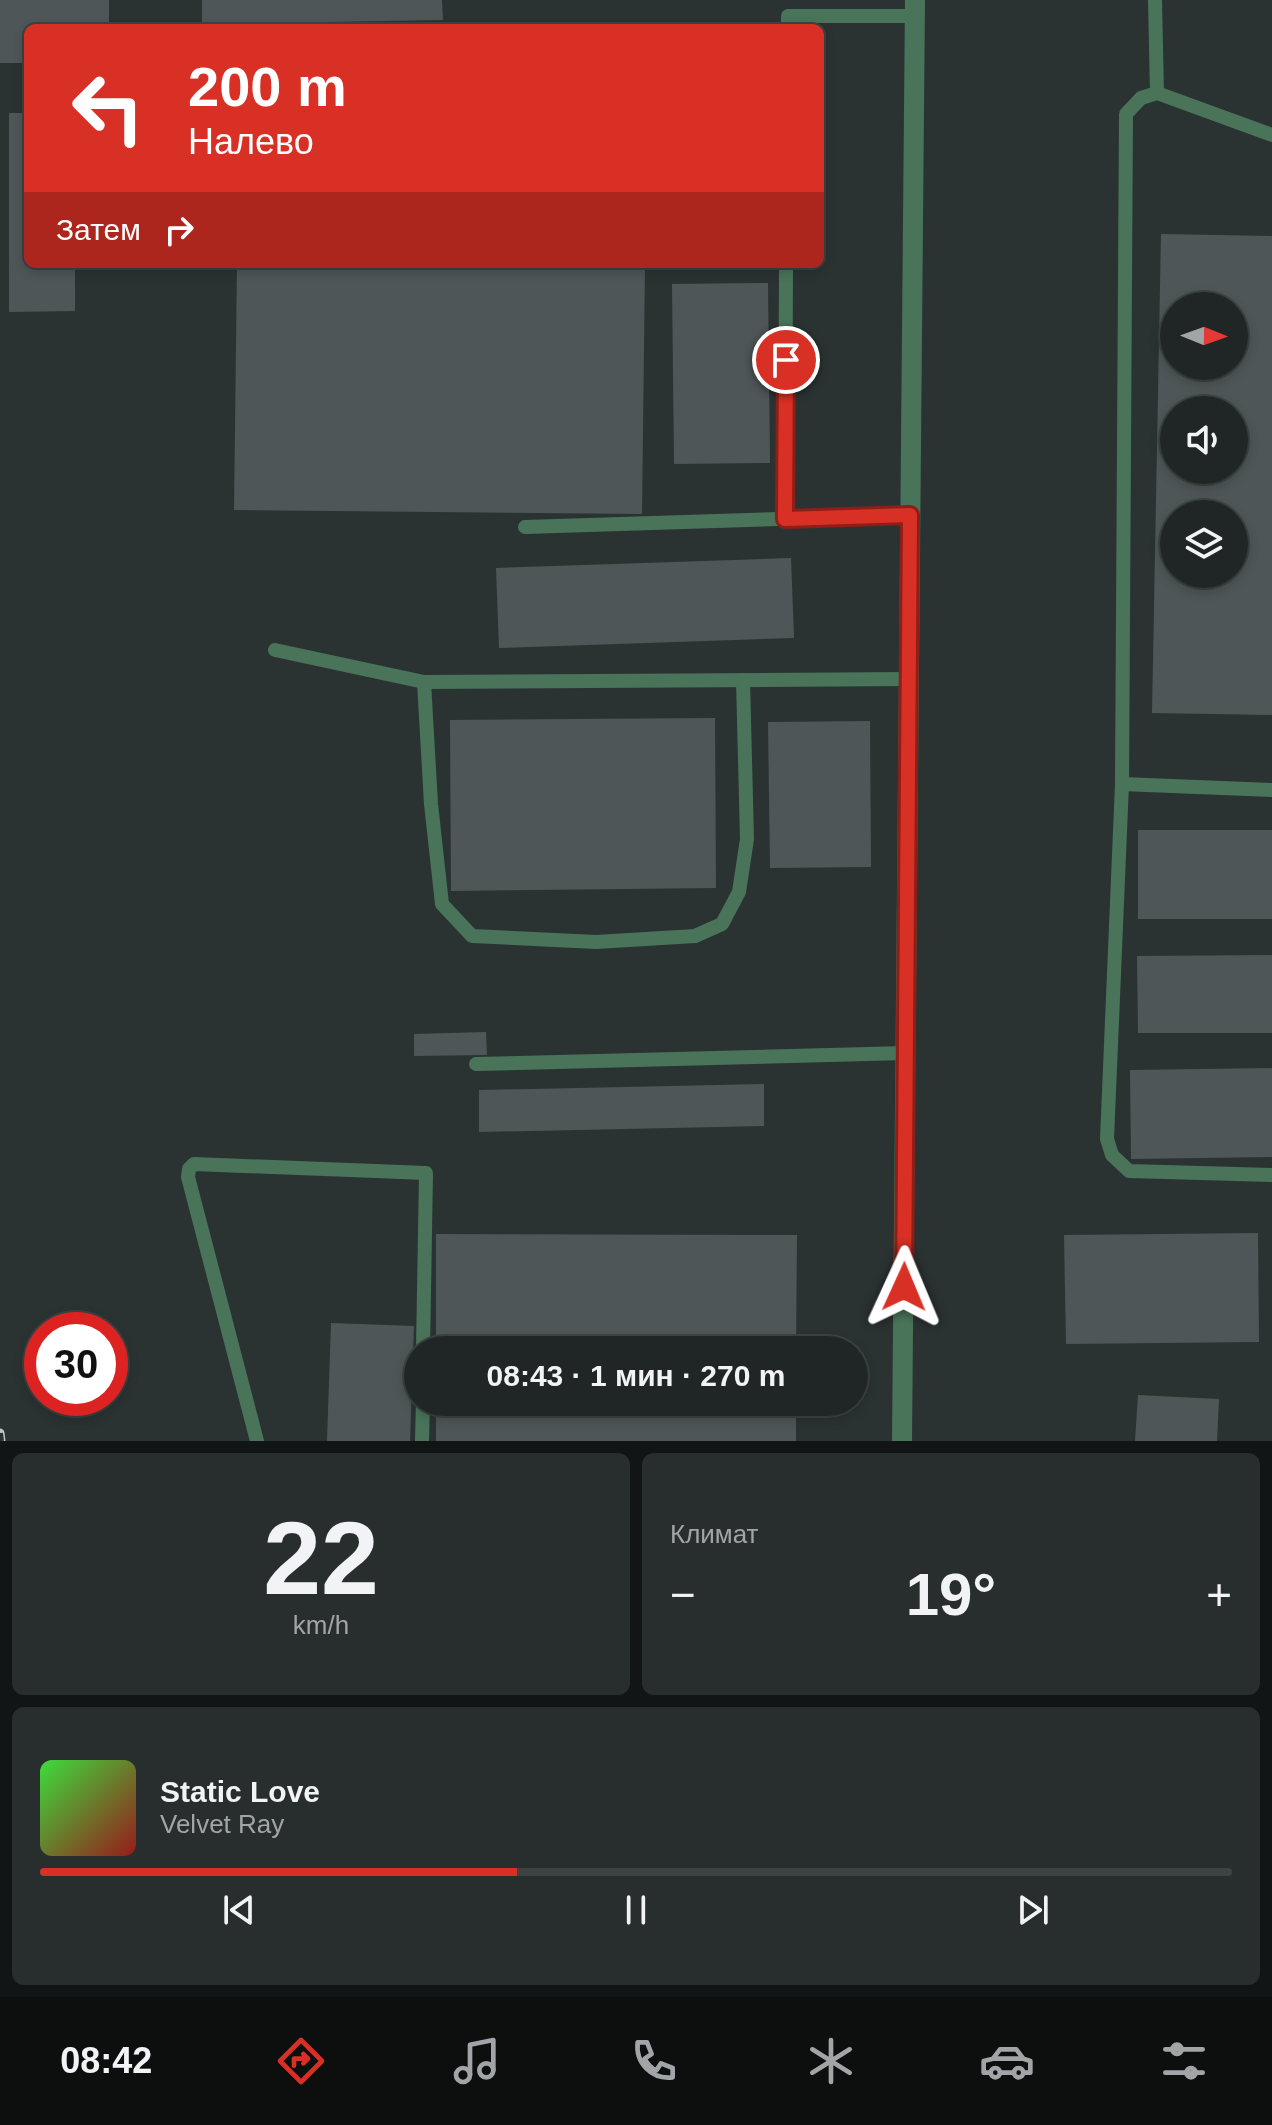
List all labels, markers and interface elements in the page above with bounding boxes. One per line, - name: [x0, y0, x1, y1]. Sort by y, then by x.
- text: 200 m: [188, 55, 347, 118]
- icon: left: [56, 56, 160, 160]
- text: Налево: [188, 121, 314, 162]
- icon: right: [157, 208, 201, 252]
- text: Затем: [56, 213, 141, 246]
- north arrow: [1160, 292, 1248, 380]
- map controls: [1160, 292, 1248, 588]
- pin: [752, 326, 820, 394]
- icon: arrive: [764, 338, 808, 382]
- button: sound: [1160, 396, 1248, 484]
- button: layers: [1160, 500, 1248, 588]
- position arrow: [862, 1245, 946, 1329]
- speed limit sign: 30: [24, 1312, 128, 1416]
- text: 08:43 · 1 мин · 270 m: [487, 1359, 785, 1392]
- text: 22: [263, 1500, 379, 1616]
- text: Климат: [670, 1519, 759, 1549]
- text: 19°: [906, 1561, 996, 1628]
- text: −: [670, 1570, 696, 1619]
- text: +: [1206, 1570, 1232, 1619]
- text: km/h: [293, 1610, 349, 1640]
- text: Static Love: [160, 1775, 320, 1808]
- text: Velvet Ray: [160, 1809, 284, 1839]
- icon: previous: [217, 1888, 261, 1932]
- icon: pause: [614, 1888, 658, 1932]
- icon: next: [1011, 1888, 1055, 1932]
- icon: directions: [273, 2033, 329, 2089]
- icon: music: [449, 2033, 505, 2089]
- icon: phone: [626, 2033, 682, 2089]
- icon: climate: [803, 2033, 859, 2089]
- icon: car: [979, 2033, 1035, 2089]
- icon: filters: [1156, 2033, 1212, 2089]
- text: 08:42: [60, 2040, 152, 2081]

